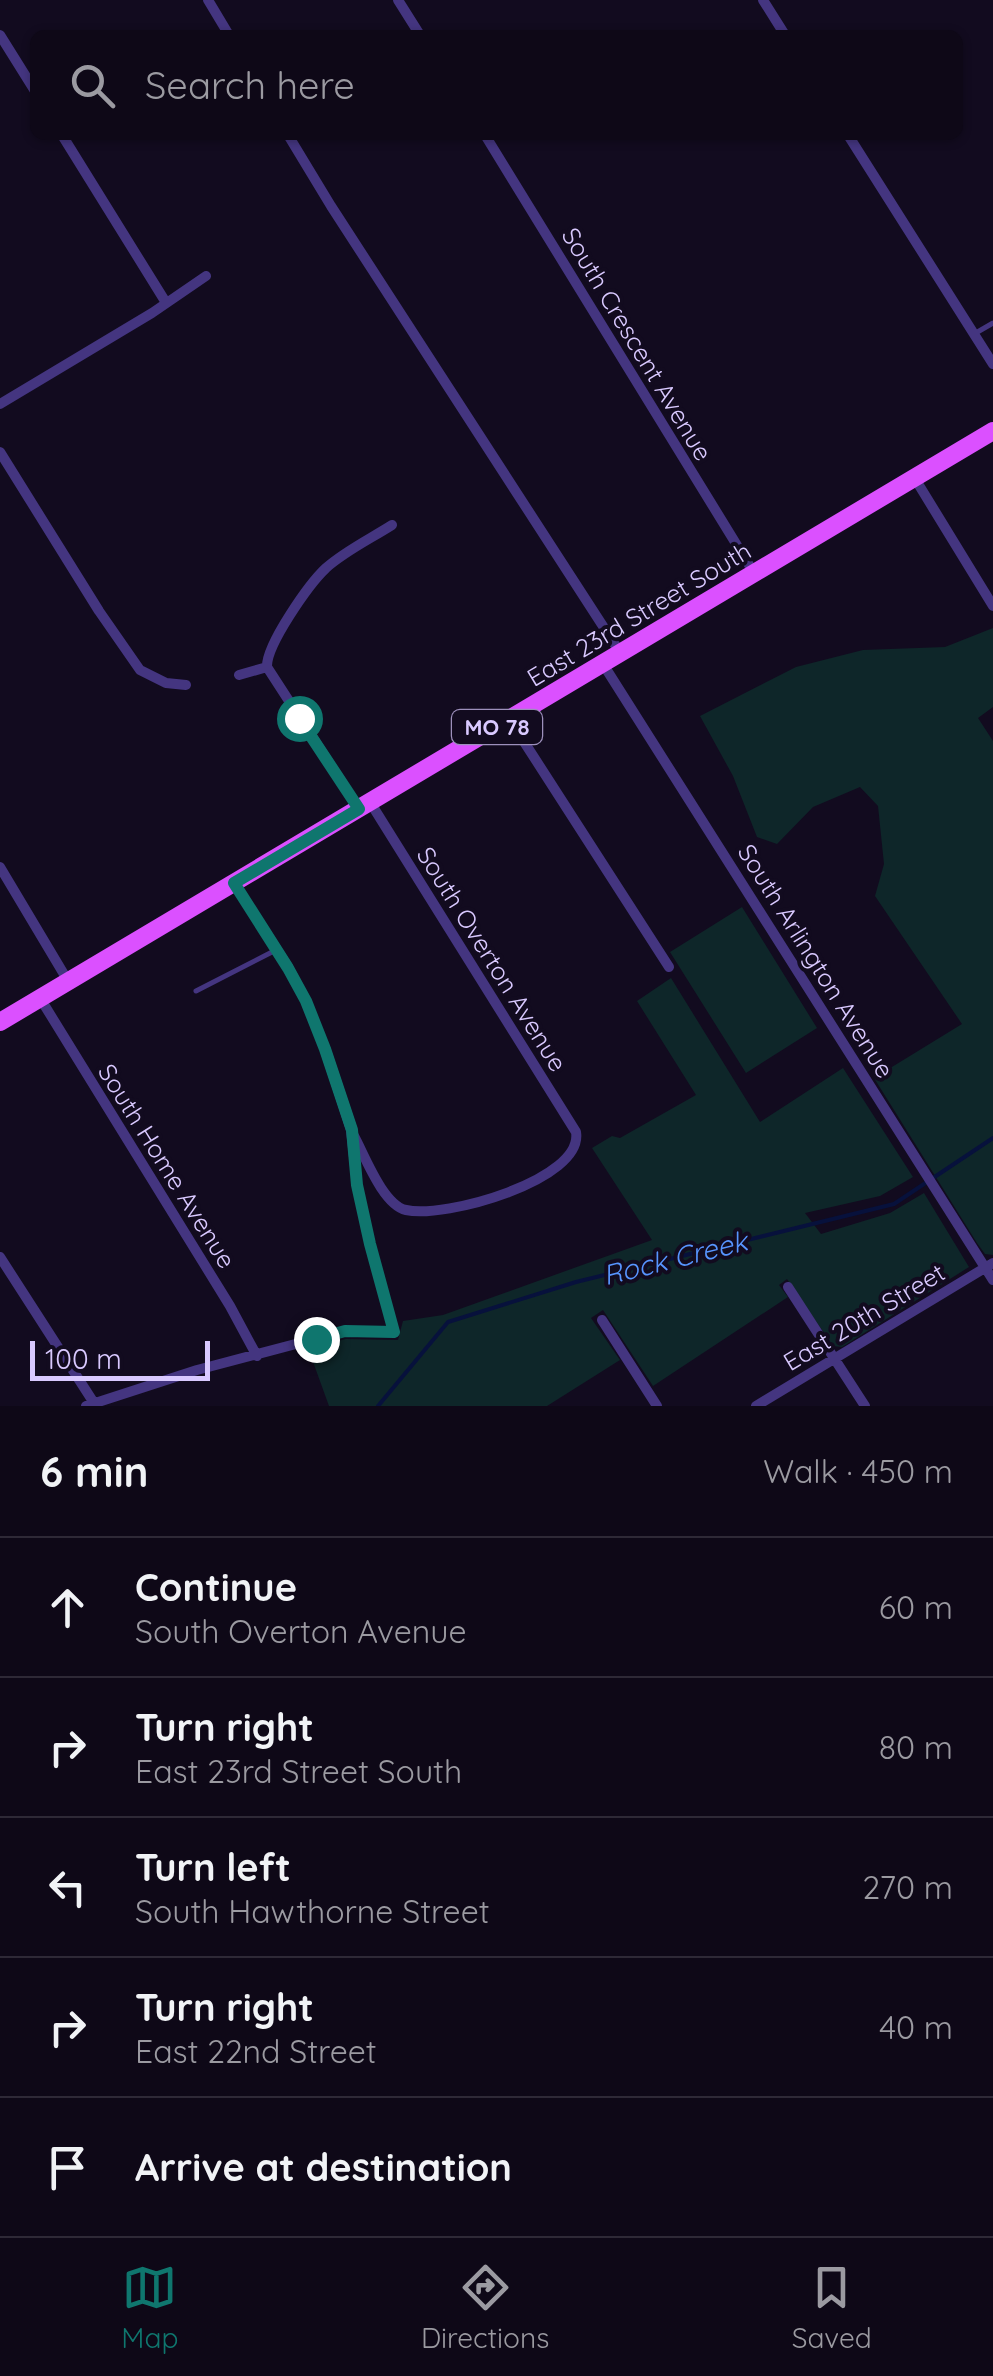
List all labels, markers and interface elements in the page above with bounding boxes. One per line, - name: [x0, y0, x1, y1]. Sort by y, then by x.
- search box: [30, 30, 963, 140]
- icon: search: [65, 58, 120, 113]
- text: Search here: [145, 61, 355, 109]
- street label: South Crescent Avenue: [556, 222, 719, 466]
- street label: East 23rd Street South: [521, 534, 756, 693]
- route start: [277, 696, 323, 742]
- road number: MO 78: [452, 710, 542, 744]
- street label: South Arlington Avenue: [732, 838, 901, 1083]
- street label: South Overton Avenue: [411, 841, 574, 1077]
- street label: South Home Avenue: [92, 1058, 243, 1274]
- water label: Rock Creek: [599, 1222, 754, 1292]
- street label: East 20th Street: [777, 1256, 950, 1377]
- route end: [294, 1317, 340, 1363]
- scale bar: [30, 1336, 210, 1380]
- text: 100 m: [45, 1341, 122, 1376]
- text: 6 min: [40, 1445, 149, 1498]
- text: Walk · 450 m: [763, 1451, 953, 1491]
- text: Continue: [135, 1563, 297, 1611]
- icon: ahead: [40, 1580, 95, 1635]
- text: 60 m: [879, 1587, 953, 1627]
- text: South Overton Avenue: [135, 1611, 467, 1651]
- text: Turn right: [135, 1703, 314, 1751]
- icon: right: [40, 1720, 95, 1775]
- text: 80 m: [879, 1727, 953, 1767]
- text: East 23rd Street South: [135, 1751, 462, 1791]
- text: Turn left: [135, 1843, 291, 1891]
- icon: left: [40, 1860, 95, 1915]
- text: 270 m: [862, 1867, 953, 1907]
- text: South Hawthorne Street: [135, 1891, 490, 1931]
- text: Turn right: [135, 1983, 314, 2031]
- icon: right: [40, 2000, 95, 2055]
- text: 40 m: [879, 2007, 953, 2047]
- text: East 22nd Street: [135, 2031, 377, 2071]
- icon: arrive: [40, 2140, 95, 2195]
- text: Arrive at destination: [135, 2143, 512, 2191]
- tab: Map: [121, 2260, 178, 2355]
- tab: Directions: [421, 2260, 549, 2355]
- tab: Saved: [792, 2260, 872, 2355]

